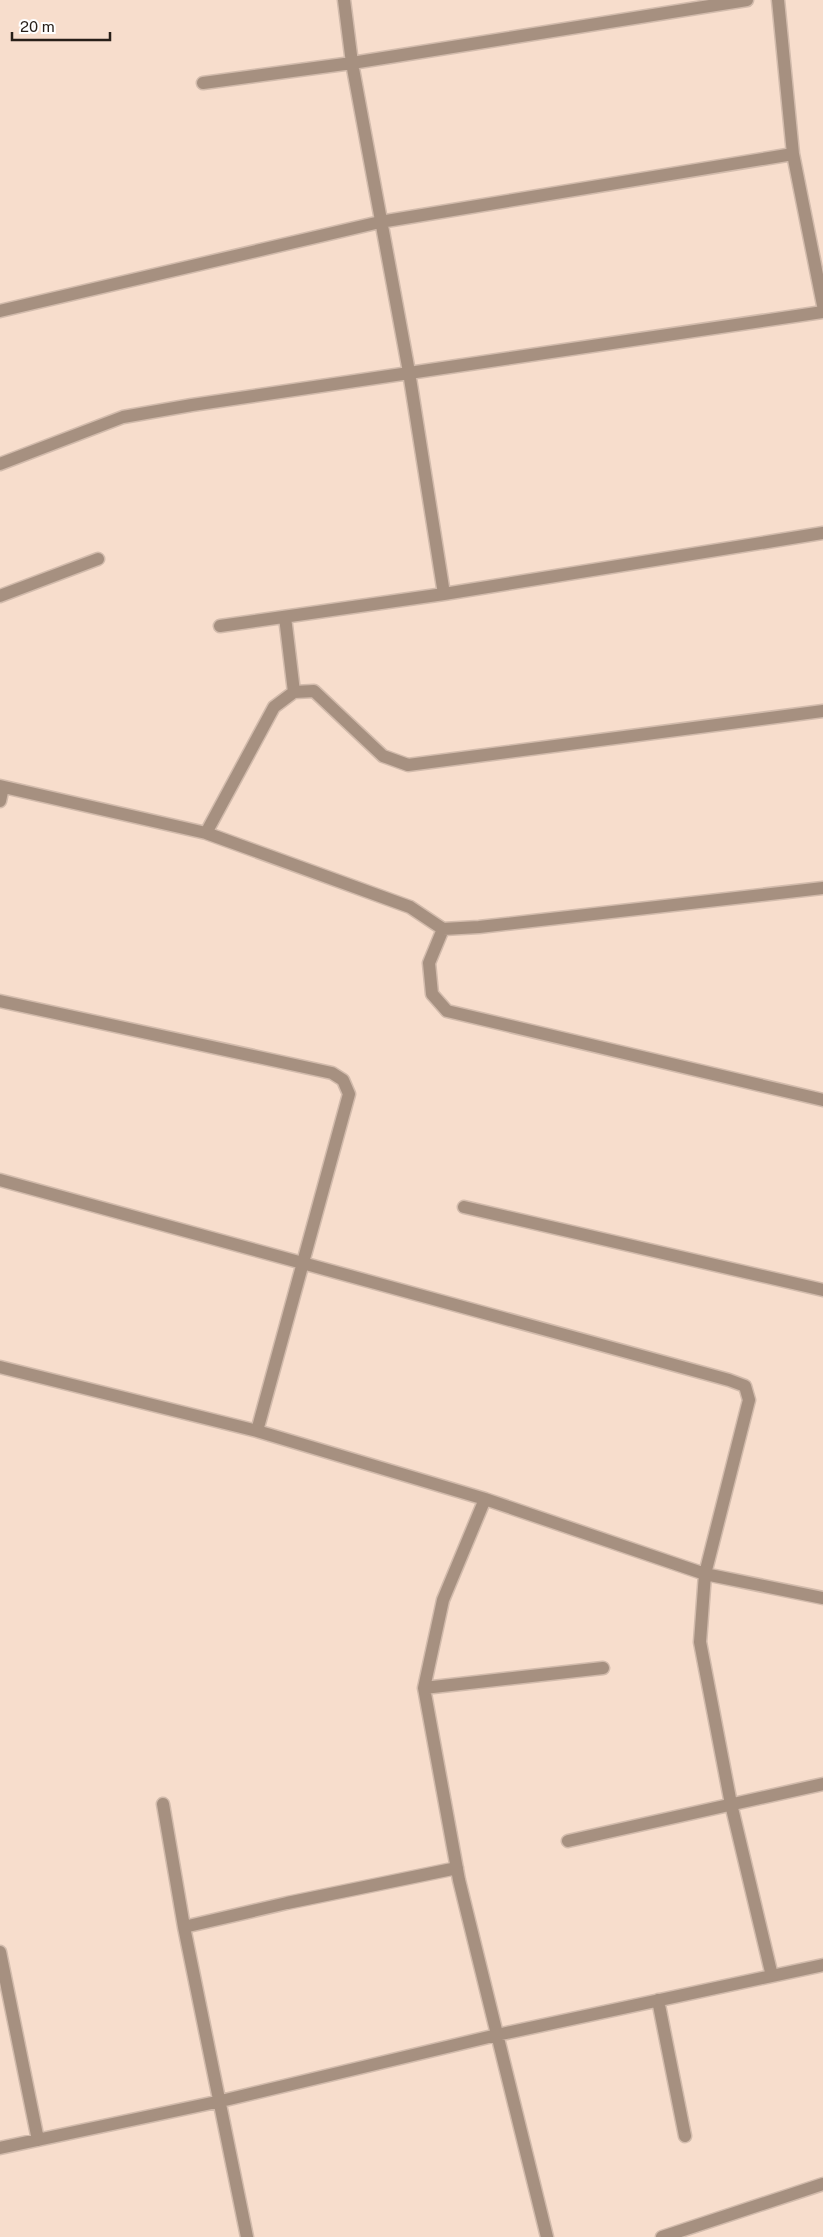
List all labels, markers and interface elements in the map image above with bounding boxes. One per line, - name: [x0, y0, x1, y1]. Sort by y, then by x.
- scale bar: [12, 10, 110, 42]
- text: 20 m: [20, 18, 55, 35]

